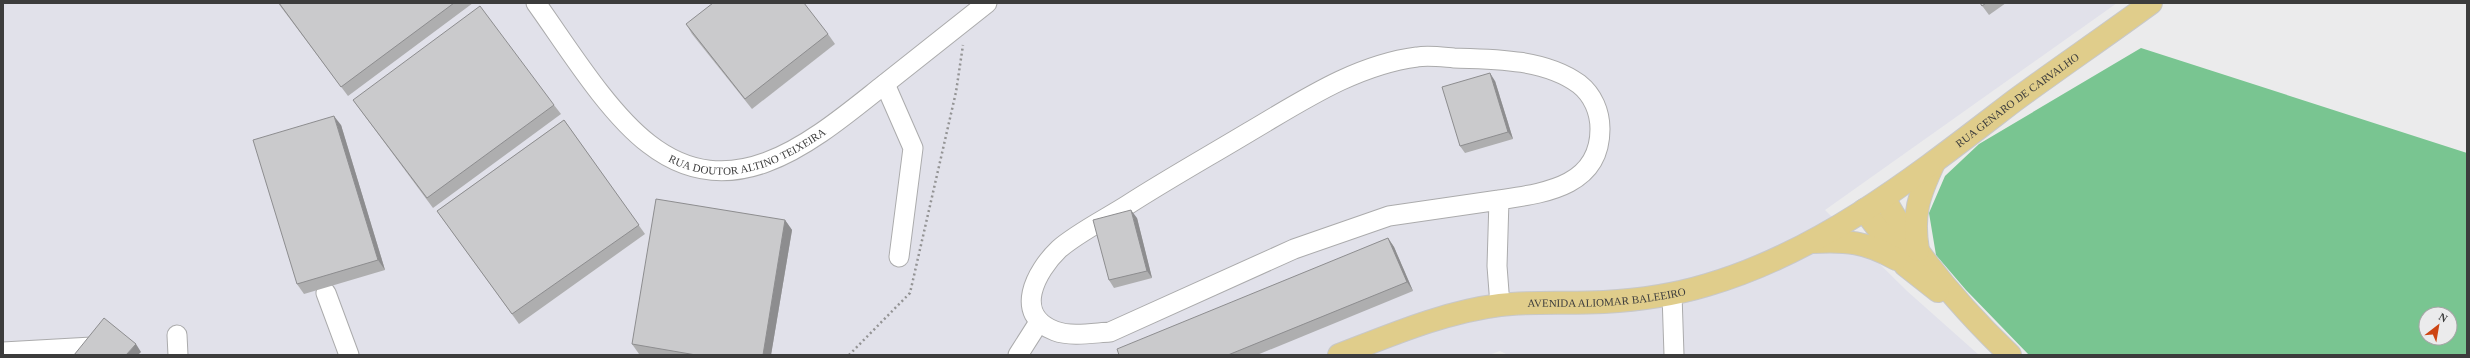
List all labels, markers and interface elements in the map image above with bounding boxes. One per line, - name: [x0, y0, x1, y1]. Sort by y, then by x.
- street label: RUA GENARO DE CARVALHO: [1953, 50, 2081, 149]
- street label: RUA DOUTOR ALTINO TEIXEIRA: [667, 125, 828, 177]
- street label: AVENIDA ALIOMAR BALEEIRO: [1527, 285, 1687, 309]
- north arrow: [2418, 306, 2458, 346]
- text: N: [2437, 310, 2450, 325]

